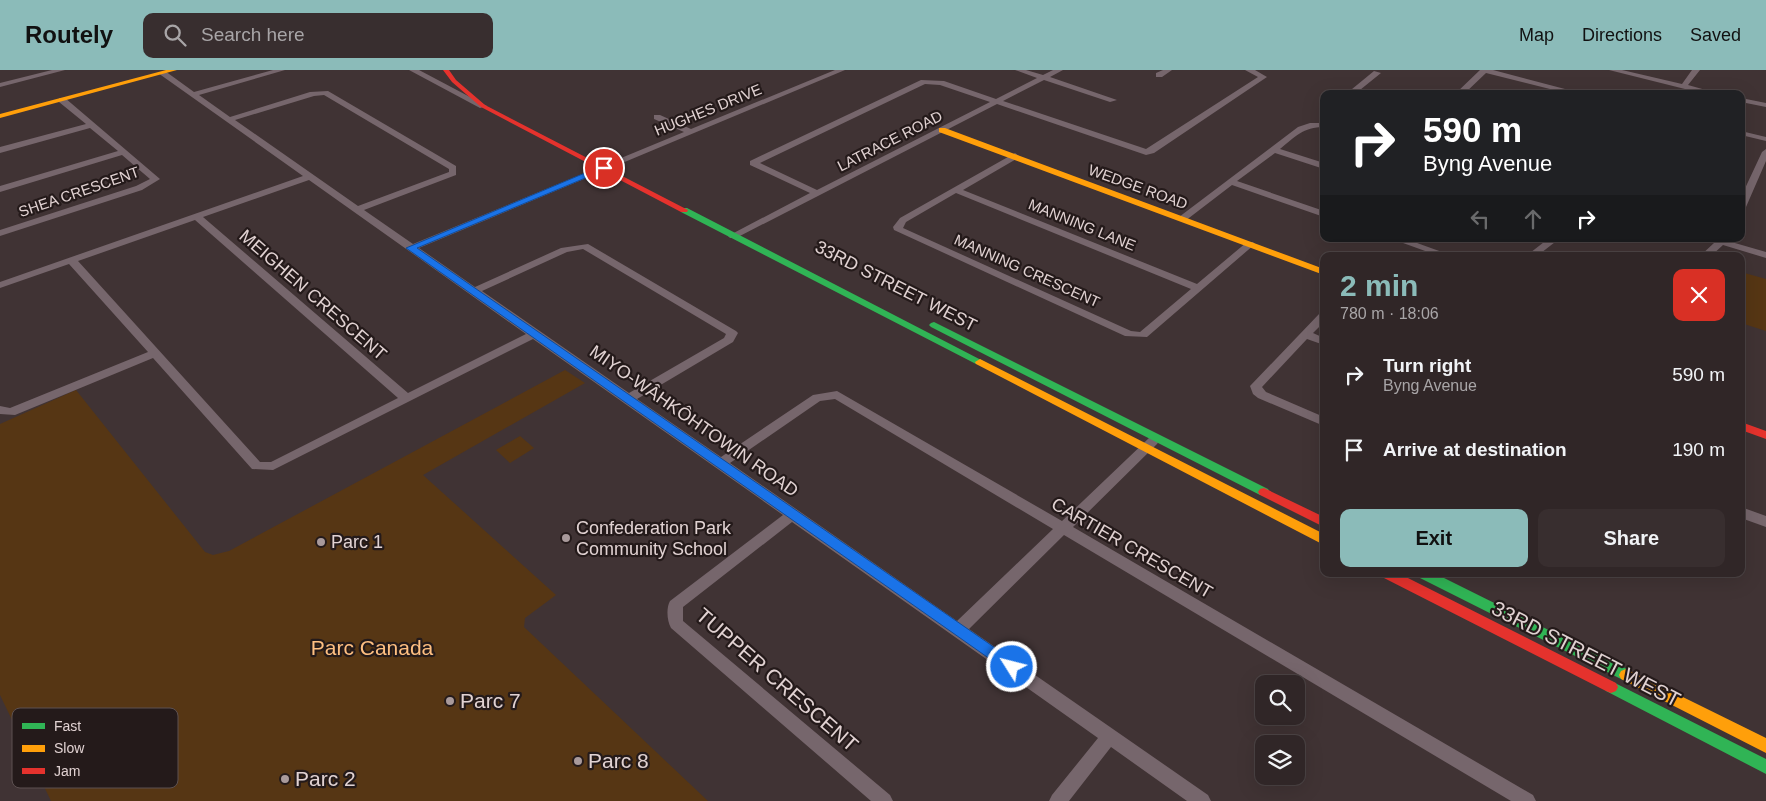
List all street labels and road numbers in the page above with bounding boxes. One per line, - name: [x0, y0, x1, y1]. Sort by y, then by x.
- street label: HUGHES DRIVE: [652, 80, 764, 139]
- street label: LATRACE ROAD: [834, 107, 945, 174]
- street label: WEDGE ROAD: [1086, 161, 1190, 212]
- street label: SHEA CRESCENT: [16, 163, 142, 220]
- street label: MANNING LANE: [1026, 195, 1138, 254]
- street label: MEIGHEN CRESCENT: [235, 226, 391, 364]
- street label: MANNING CRESCENT: [952, 231, 1103, 310]
- street label: 33RD STREET WEST: [812, 237, 980, 335]
- street label: MIYO-WÂHKÔHTOWIN ROAD: [586, 340, 803, 501]
- street label: CARTIER CRESCENT: [1048, 494, 1216, 602]
- street label: 33RD STREET WEST: [1488, 596, 1684, 711]
- street label: TUPPER CRESCENT: [692, 603, 863, 756]

